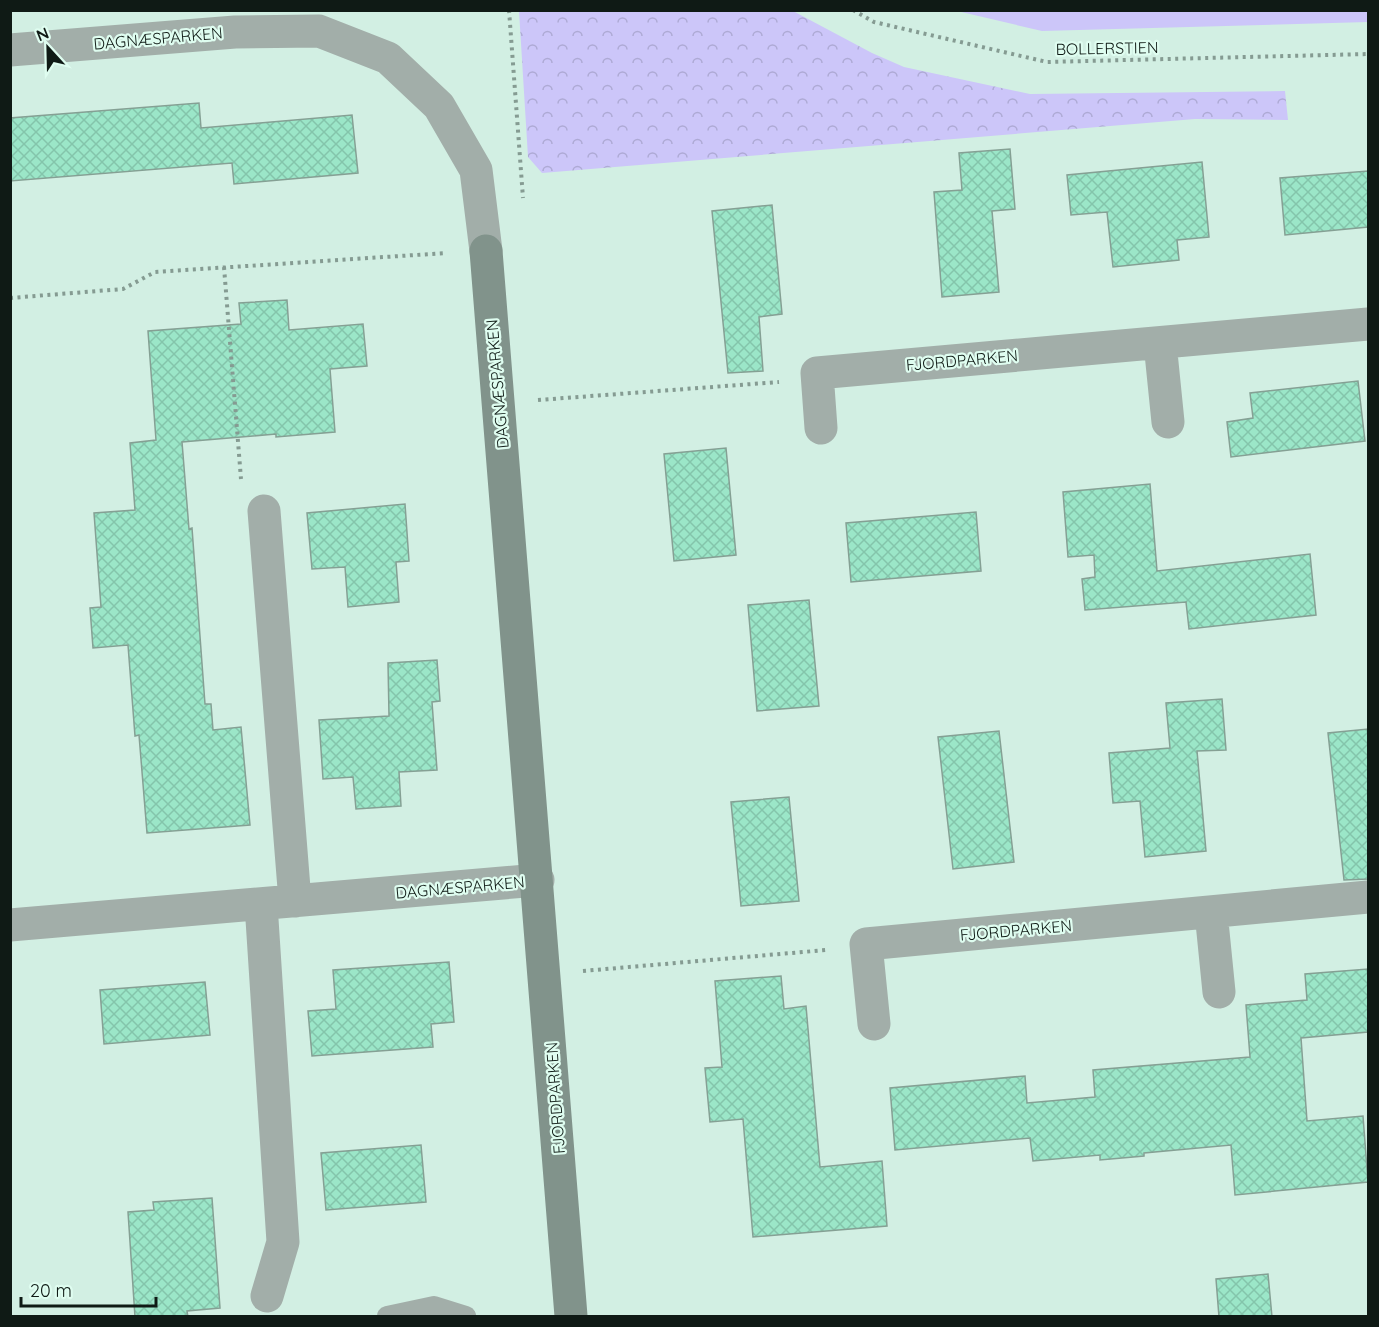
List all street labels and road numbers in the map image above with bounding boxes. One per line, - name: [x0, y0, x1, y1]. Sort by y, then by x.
- street label: DAGNÆSPARKEN: [93, 22, 223, 54]
- street label: BOLLERSTIEN: [1055, 37, 1159, 59]
- street label: DAGNÆSPARKEN: [481, 319, 513, 449]
- street label: FJORDPARKEN: [905, 345, 1019, 375]
- street label: DAGNÆSPARKEN: [395, 871, 525, 903]
- street label: FJORDPARKEN: [959, 915, 1073, 945]
- street label: FJORDPARKEN: [541, 1041, 569, 1155]

